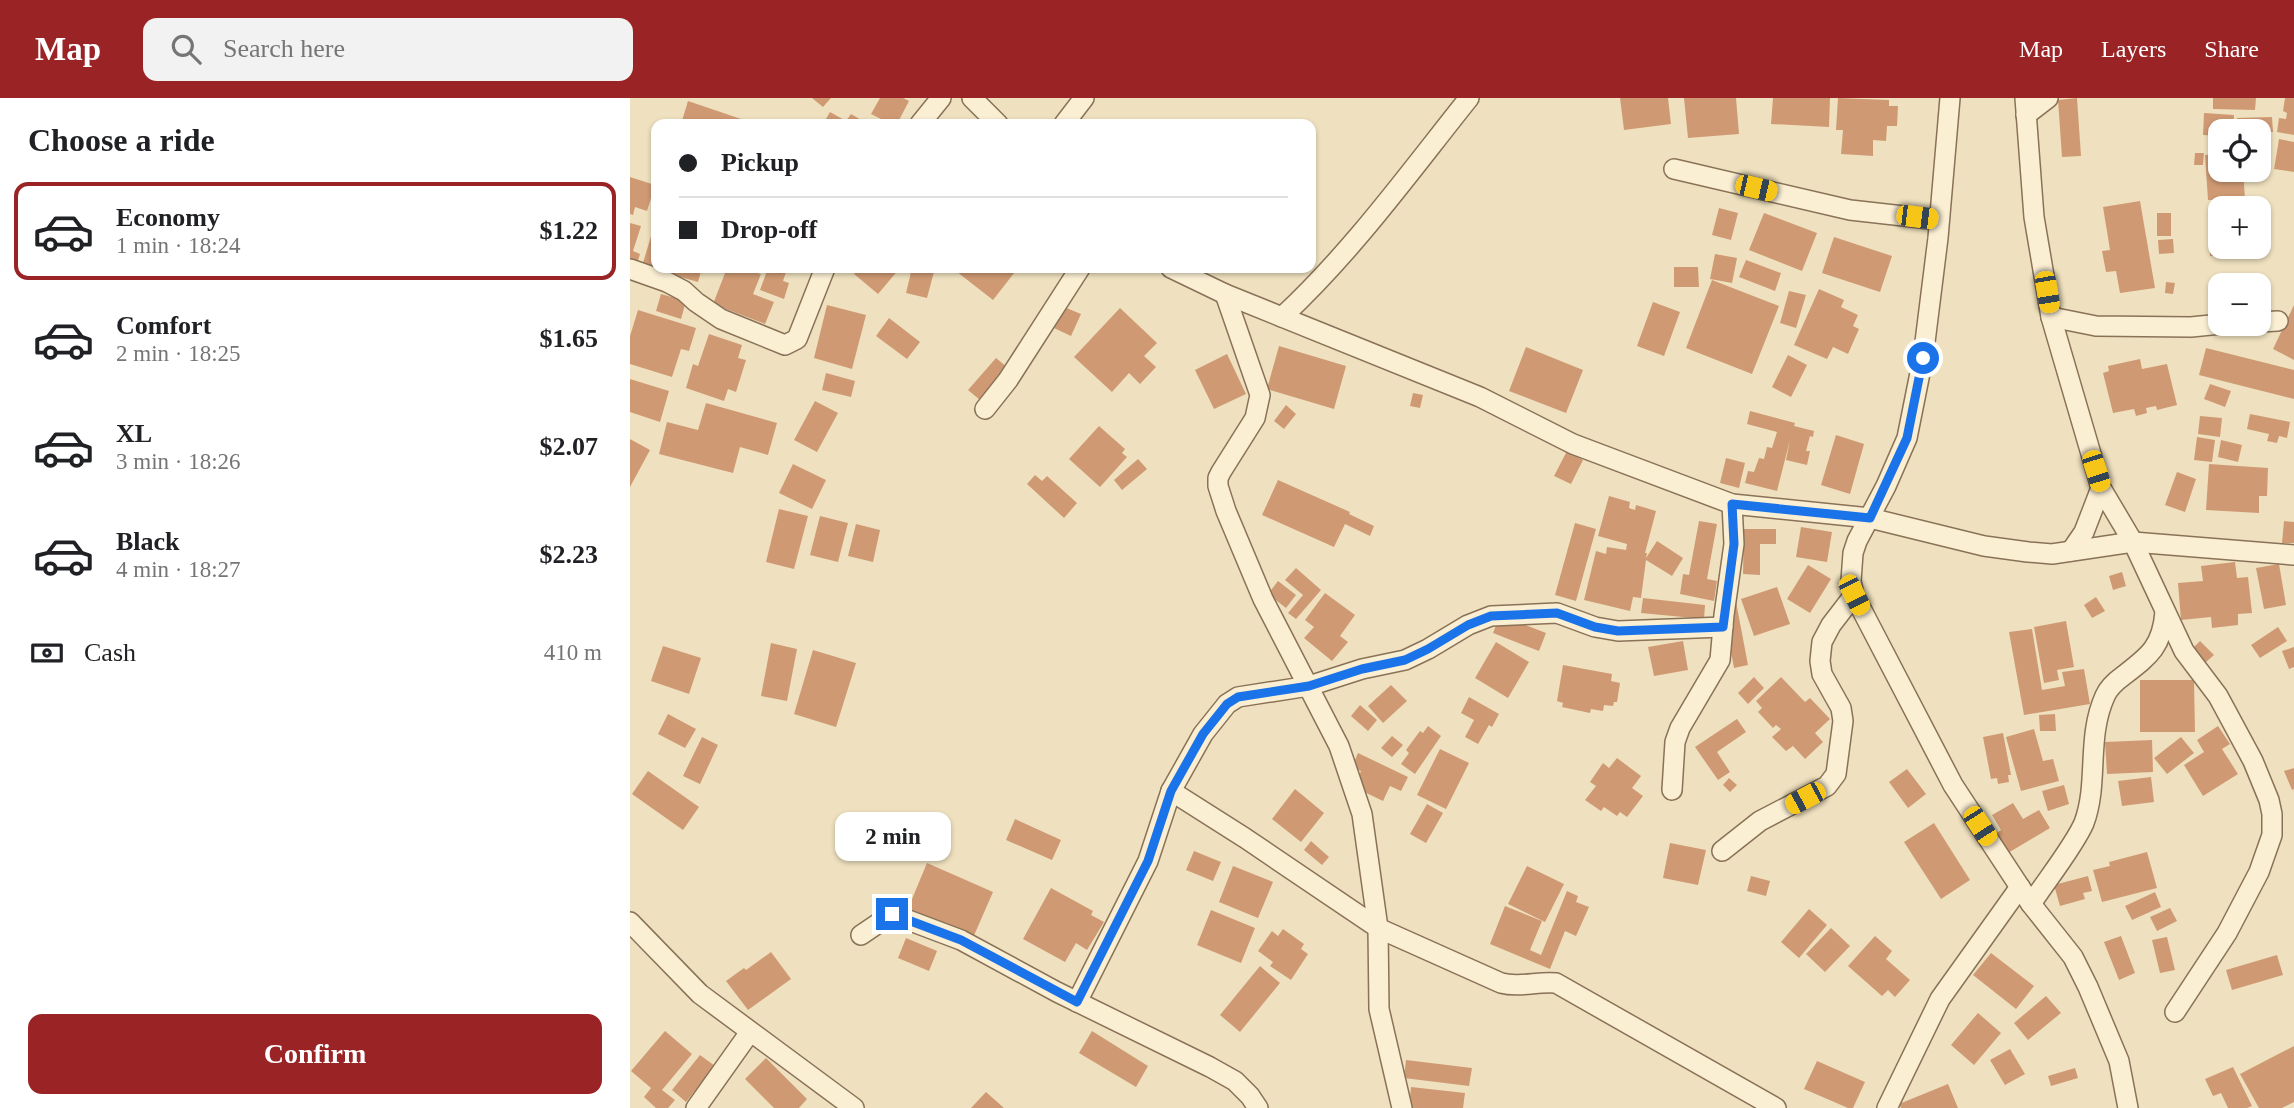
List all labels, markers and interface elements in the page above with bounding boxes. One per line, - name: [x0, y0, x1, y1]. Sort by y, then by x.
- search box: [143, 18, 633, 81]
- icon: search: [167, 30, 205, 68]
- text: Map: [35, 31, 101, 67]
- text: Search here: [223, 34, 345, 63]
- text: Map: [2019, 36, 2063, 62]
- text: Layers: [2101, 36, 2166, 62]
- text: Share: [2204, 36, 2259, 62]
- map controls: [2208, 119, 2271, 336]
- button: locate: [2208, 119, 2271, 182]
- text: Choose a ride: [28, 122, 215, 158]
- text: Pickup: [721, 148, 799, 177]
- car: [1734, 173, 1779, 203]
- button: +: [2208, 196, 2271, 259]
- icon: car: [32, 200, 95, 263]
- text: Economy: [116, 203, 220, 232]
- car: [1895, 204, 1940, 230]
- text: Drop-off: [721, 215, 817, 244]
- text: $1.22: [540, 216, 598, 245]
- text: 1 min · 18:24: [116, 233, 241, 258]
- car: [2034, 269, 2061, 315]
- button: −: [2208, 273, 2271, 336]
- icon: car: [32, 308, 95, 371]
- text: Comfort: [116, 311, 211, 340]
- text: $1.65: [540, 324, 598, 353]
- text: 2 min · 18:25: [116, 341, 241, 366]
- route start: [1907, 342, 1939, 374]
- icon: car: [32, 416, 95, 479]
- text: XL: [116, 419, 152, 448]
- text: $2.07: [540, 432, 598, 461]
- car: [2080, 448, 2113, 494]
- text: 3 min · 18:26: [116, 449, 241, 474]
- icon: car: [32, 524, 95, 587]
- text: Black: [116, 527, 180, 556]
- text: $2.23: [540, 540, 598, 569]
- text: 4 min · 18:27: [116, 557, 241, 582]
- car: [1836, 572, 1873, 618]
- icon: cash: [28, 634, 66, 672]
- text: Cash: [84, 638, 136, 667]
- text: 410 m: [544, 640, 602, 665]
- car: [1782, 779, 1829, 817]
- car: [1960, 803, 2001, 849]
- callout: 2 min: [834, 812, 950, 862]
- text: 2 min: [865, 824, 921, 849]
- route end: [876, 898, 908, 930]
- button: Confirm: [28, 1014, 602, 1094]

